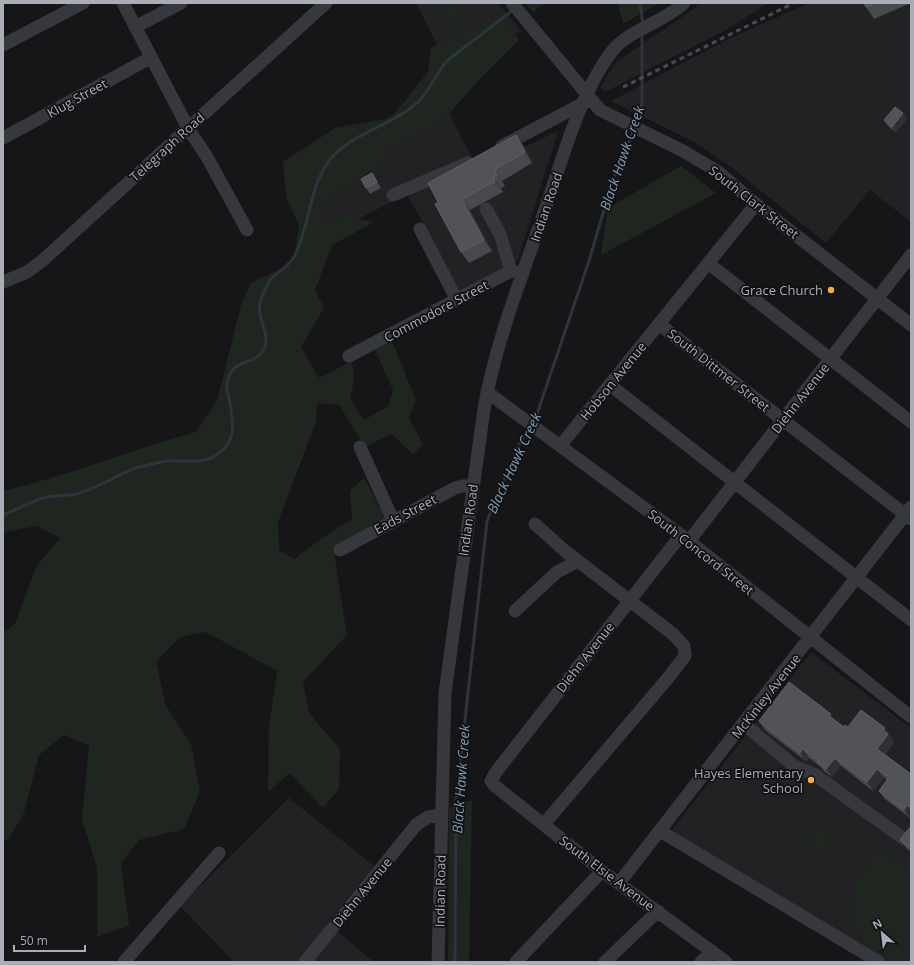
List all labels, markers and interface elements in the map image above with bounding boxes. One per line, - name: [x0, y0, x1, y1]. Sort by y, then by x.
- street label: Klug Street: [44, 74, 111, 122]
- water label: Black Hawk Creek: [595, 102, 649, 213]
- street label: Telegraph Road: [126, 109, 208, 185]
- street label: South Clark Street: [705, 161, 803, 243]
- street label: Indian Road: [526, 170, 566, 244]
- street label: Commodore Street: [381, 276, 492, 346]
- place label: Grace Church: [740, 281, 823, 299]
- marker: Grace Church: [826, 285, 836, 295]
- street label: South Dittmer Street: [664, 324, 774, 416]
- street label: Hobson Avenue: [576, 338, 650, 424]
- street label: Diehn Avenue: [767, 359, 833, 437]
- water label: Black Hawk Creek: [482, 408, 546, 516]
- street label: Indian Road: [454, 483, 482, 557]
- street label: Eads Street: [371, 490, 440, 538]
- street label: South Concord Street: [644, 505, 758, 599]
- street label: Diehn Avenue: [552, 618, 618, 696]
- street label: McKinley Avenue: [727, 650, 805, 742]
- water label: Black Hawk Creek: [447, 723, 474, 834]
- place label: Hayes Elementary School: [694, 764, 803, 797]
- marker: Hayes Elementary School: [806, 775, 816, 785]
- street label: South Elsie Avenue: [556, 831, 658, 915]
- street label: Diehn Avenue: [328, 853, 396, 931]
- street label: Indian Road: [430, 855, 450, 927]
- north arrow: [862, 913, 902, 953]
- text: N: [870, 915, 885, 932]
- scale bar: [14, 927, 85, 953]
- text: 50 m: [20, 932, 48, 949]

